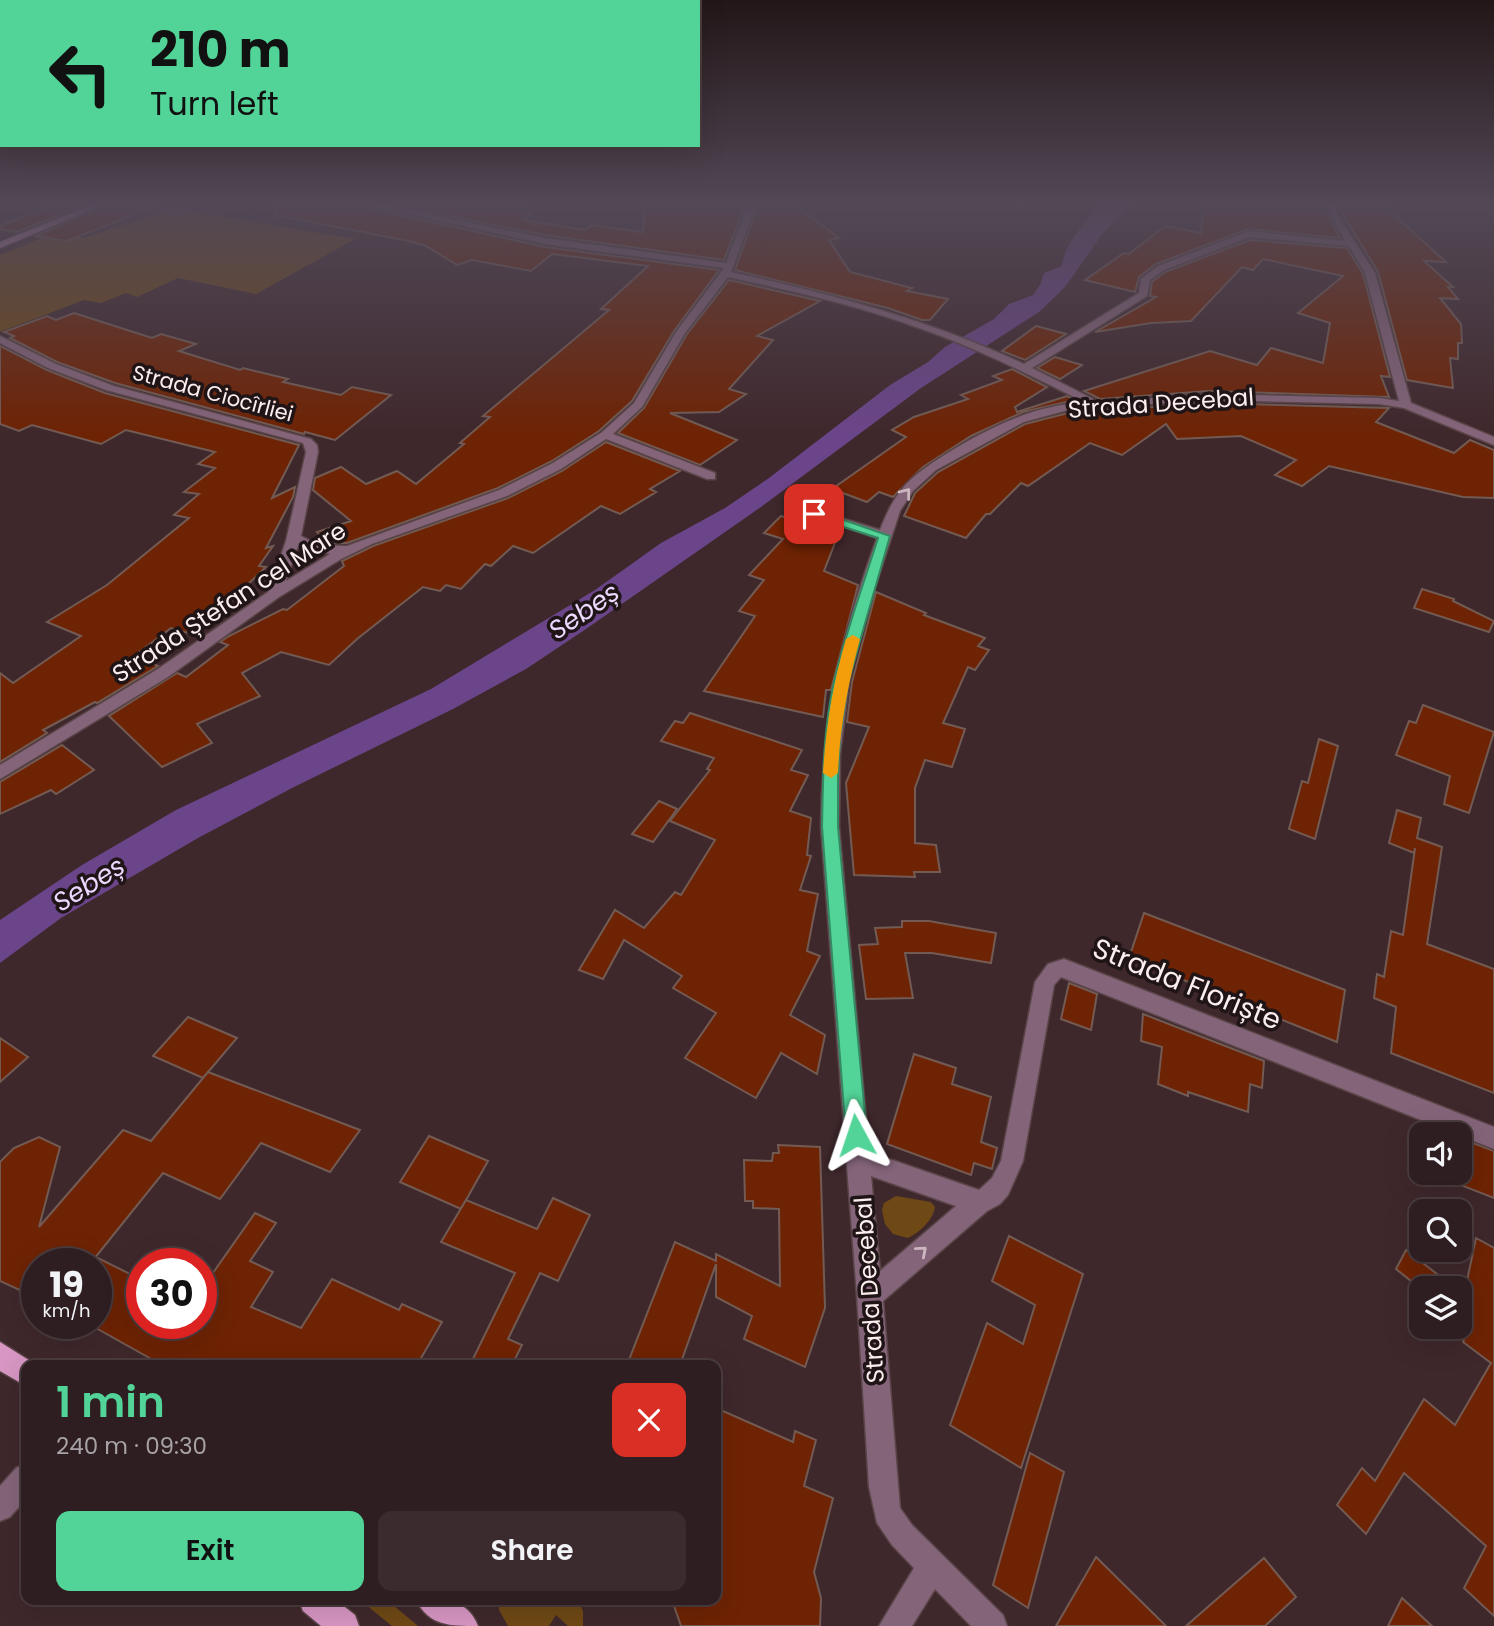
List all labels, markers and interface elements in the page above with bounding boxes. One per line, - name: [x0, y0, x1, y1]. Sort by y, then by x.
- text: 210 m: [150, 16, 291, 84]
- icon: left: [35, 28, 126, 119]
- text: Turn left: [150, 81, 279, 126]
- street label: Strada Ciocîrliei: [130, 358, 296, 428]
- street label: Strada Decebal: [1067, 380, 1255, 426]
- pin: [784, 484, 844, 544]
- one-way arrow: [897, 488, 910, 500]
- icon: arrive: [795, 495, 833, 533]
- street label: Strada Ștefan cel Mare: [106, 514, 352, 690]
- water label: Sebeș: [541, 574, 627, 648]
- water label: Sebeș: [46, 848, 132, 920]
- street label: Strada Floriște: [1087, 929, 1287, 1039]
- position arrow: [819, 1098, 893, 1172]
- map controls: [1409, 1122, 1472, 1339]
- button: sound: [1409, 1122, 1472, 1185]
- street label: Strada Decebal: [846, 1196, 892, 1384]
- button: search: [1409, 1199, 1472, 1262]
- one-way arrow: [913, 1247, 926, 1259]
- speed limit sign: 30: [126, 1248, 217, 1339]
- text: 19: [49, 1260, 84, 1309]
- button: layers: [1409, 1276, 1472, 1339]
- text: km/h: [43, 1298, 90, 1323]
- text: 1 min: [56, 1373, 165, 1432]
- button: close: [612, 1383, 686, 1457]
- text: 240 m · 09:30: [56, 1430, 207, 1462]
- button: Exit: [56, 1511, 364, 1591]
- button: Share: [378, 1511, 686, 1591]

